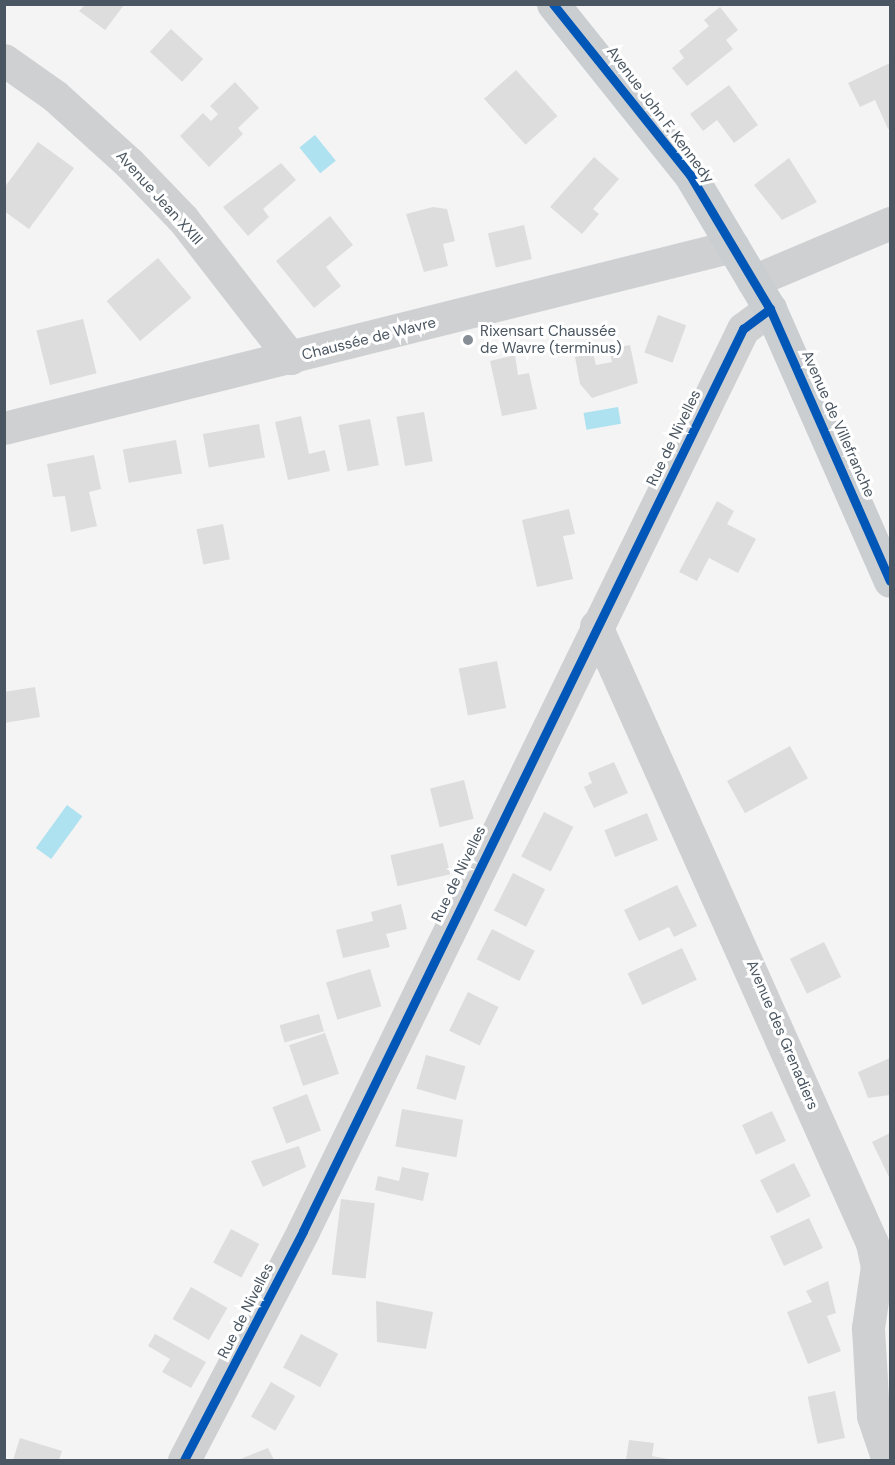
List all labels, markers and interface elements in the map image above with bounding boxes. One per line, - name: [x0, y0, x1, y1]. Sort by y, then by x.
- street label: Avenue John F. Kennedy: [603, 43, 717, 187]
- street label: Avenue Jean XXIII: [112, 147, 206, 249]
- street label: Chaussée de Wavre: [300, 314, 438, 364]
- place label: Rixensart Chaussée de Wavre (terminus): [480, 322, 622, 357]
- marker: Rixensart Chaussée de Wavre (terminus): [461, 333, 475, 347]
- street label: Avenue de Villefranche: [797, 348, 879, 500]
- street label: Rue de Nivelles: [643, 387, 705, 489]
- street label: Rue de Nivelles: [428, 823, 490, 925]
- street label: Avenue des Grenadiers: [742, 957, 822, 1113]
- street label: Rue de Nivelles: [214, 1260, 278, 1362]

